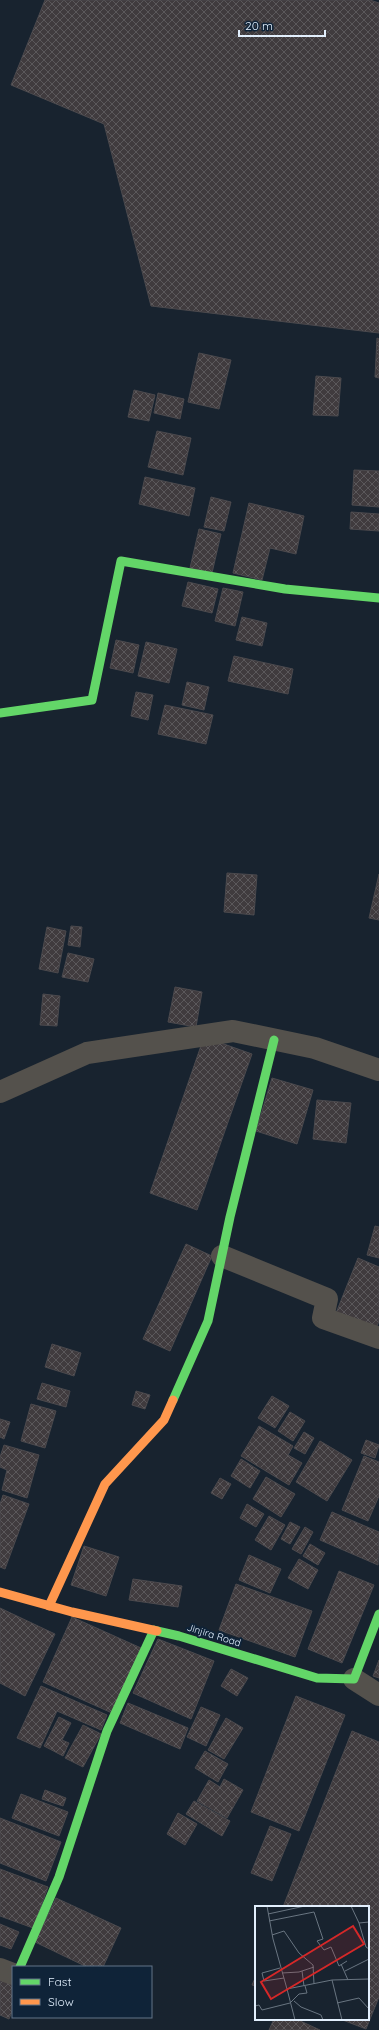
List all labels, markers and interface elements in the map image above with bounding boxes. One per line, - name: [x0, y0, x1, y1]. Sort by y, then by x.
- scale bar: [239, 12, 325, 38]
- text: 20 m: [245, 18, 273, 33]
- street label: Jinjira Road: [185, 1621, 243, 1649]
- inset map: [255, 1906, 369, 2020]
- legend: [12, 1966, 152, 2018]
- text: Fast: [48, 1974, 72, 1989]
- text: Slow: [48, 1994, 74, 2009]

